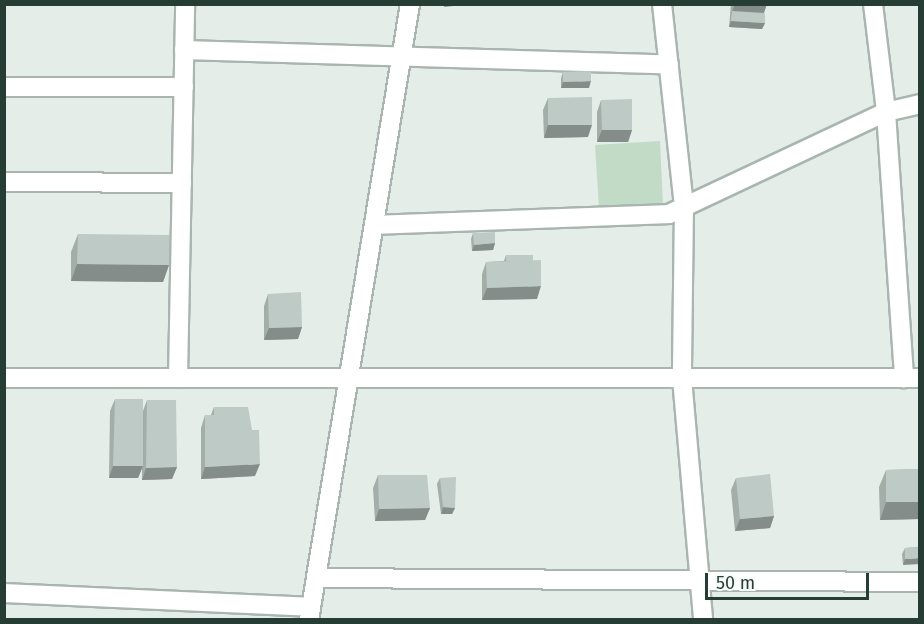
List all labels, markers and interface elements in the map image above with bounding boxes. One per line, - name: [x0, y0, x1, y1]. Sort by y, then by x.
- scale bar: [708, 561, 872, 599]
- text: 50 m: [716, 572, 755, 594]

